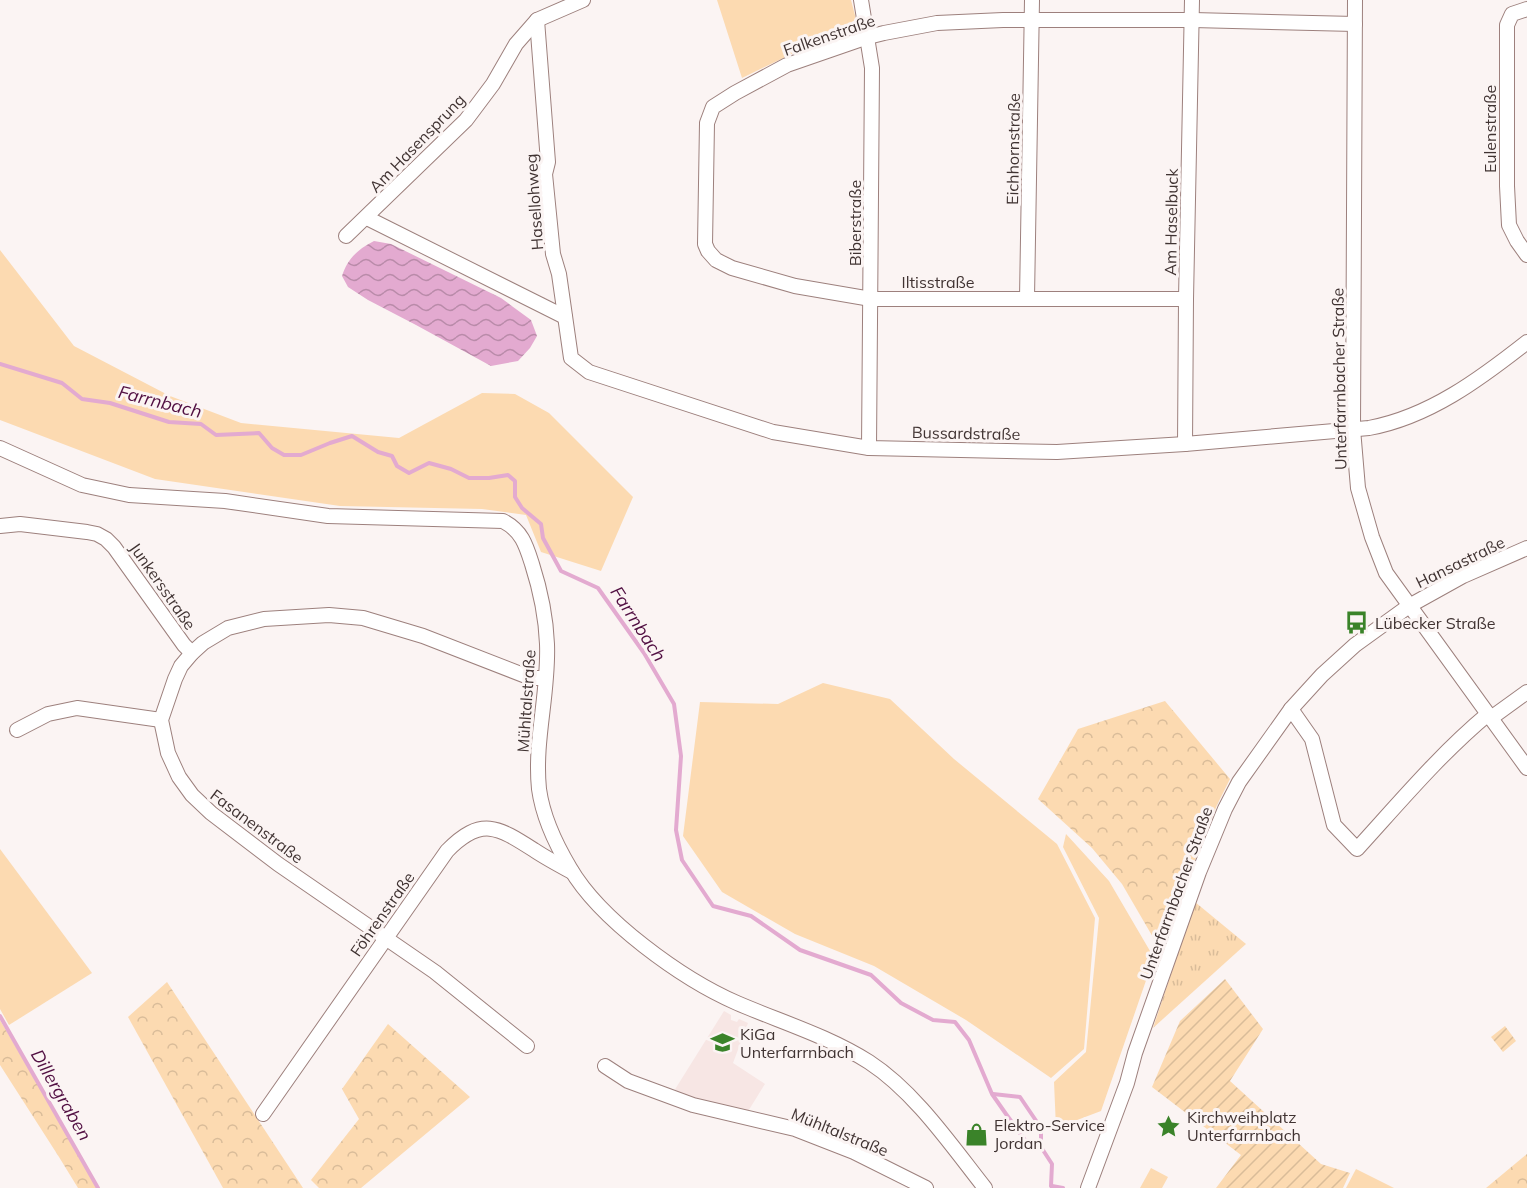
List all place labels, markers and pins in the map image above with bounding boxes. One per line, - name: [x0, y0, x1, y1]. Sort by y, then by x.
- bus stop icon: Lübecker Straße: [1344, 610, 1370, 636]
- place label: Lübecker Straße: [1375, 613, 1495, 633]
- place label: KiGa Unterfarrnbach: [740, 1024, 854, 1062]
- school or university icon: KiGa Unterfarrnbach: [709, 1030, 735, 1056]
- place label: Kirchweihplatz Unterfarrnbach: [1187, 1107, 1301, 1145]
- place icon: Kirchweihplatz Unterfarrnbach: [1156, 1113, 1182, 1139]
- place label: Elektro-Service Jordan: [994, 1115, 1105, 1153]
- shop icon: Elektro-Service Jordan: [963, 1121, 989, 1147]

